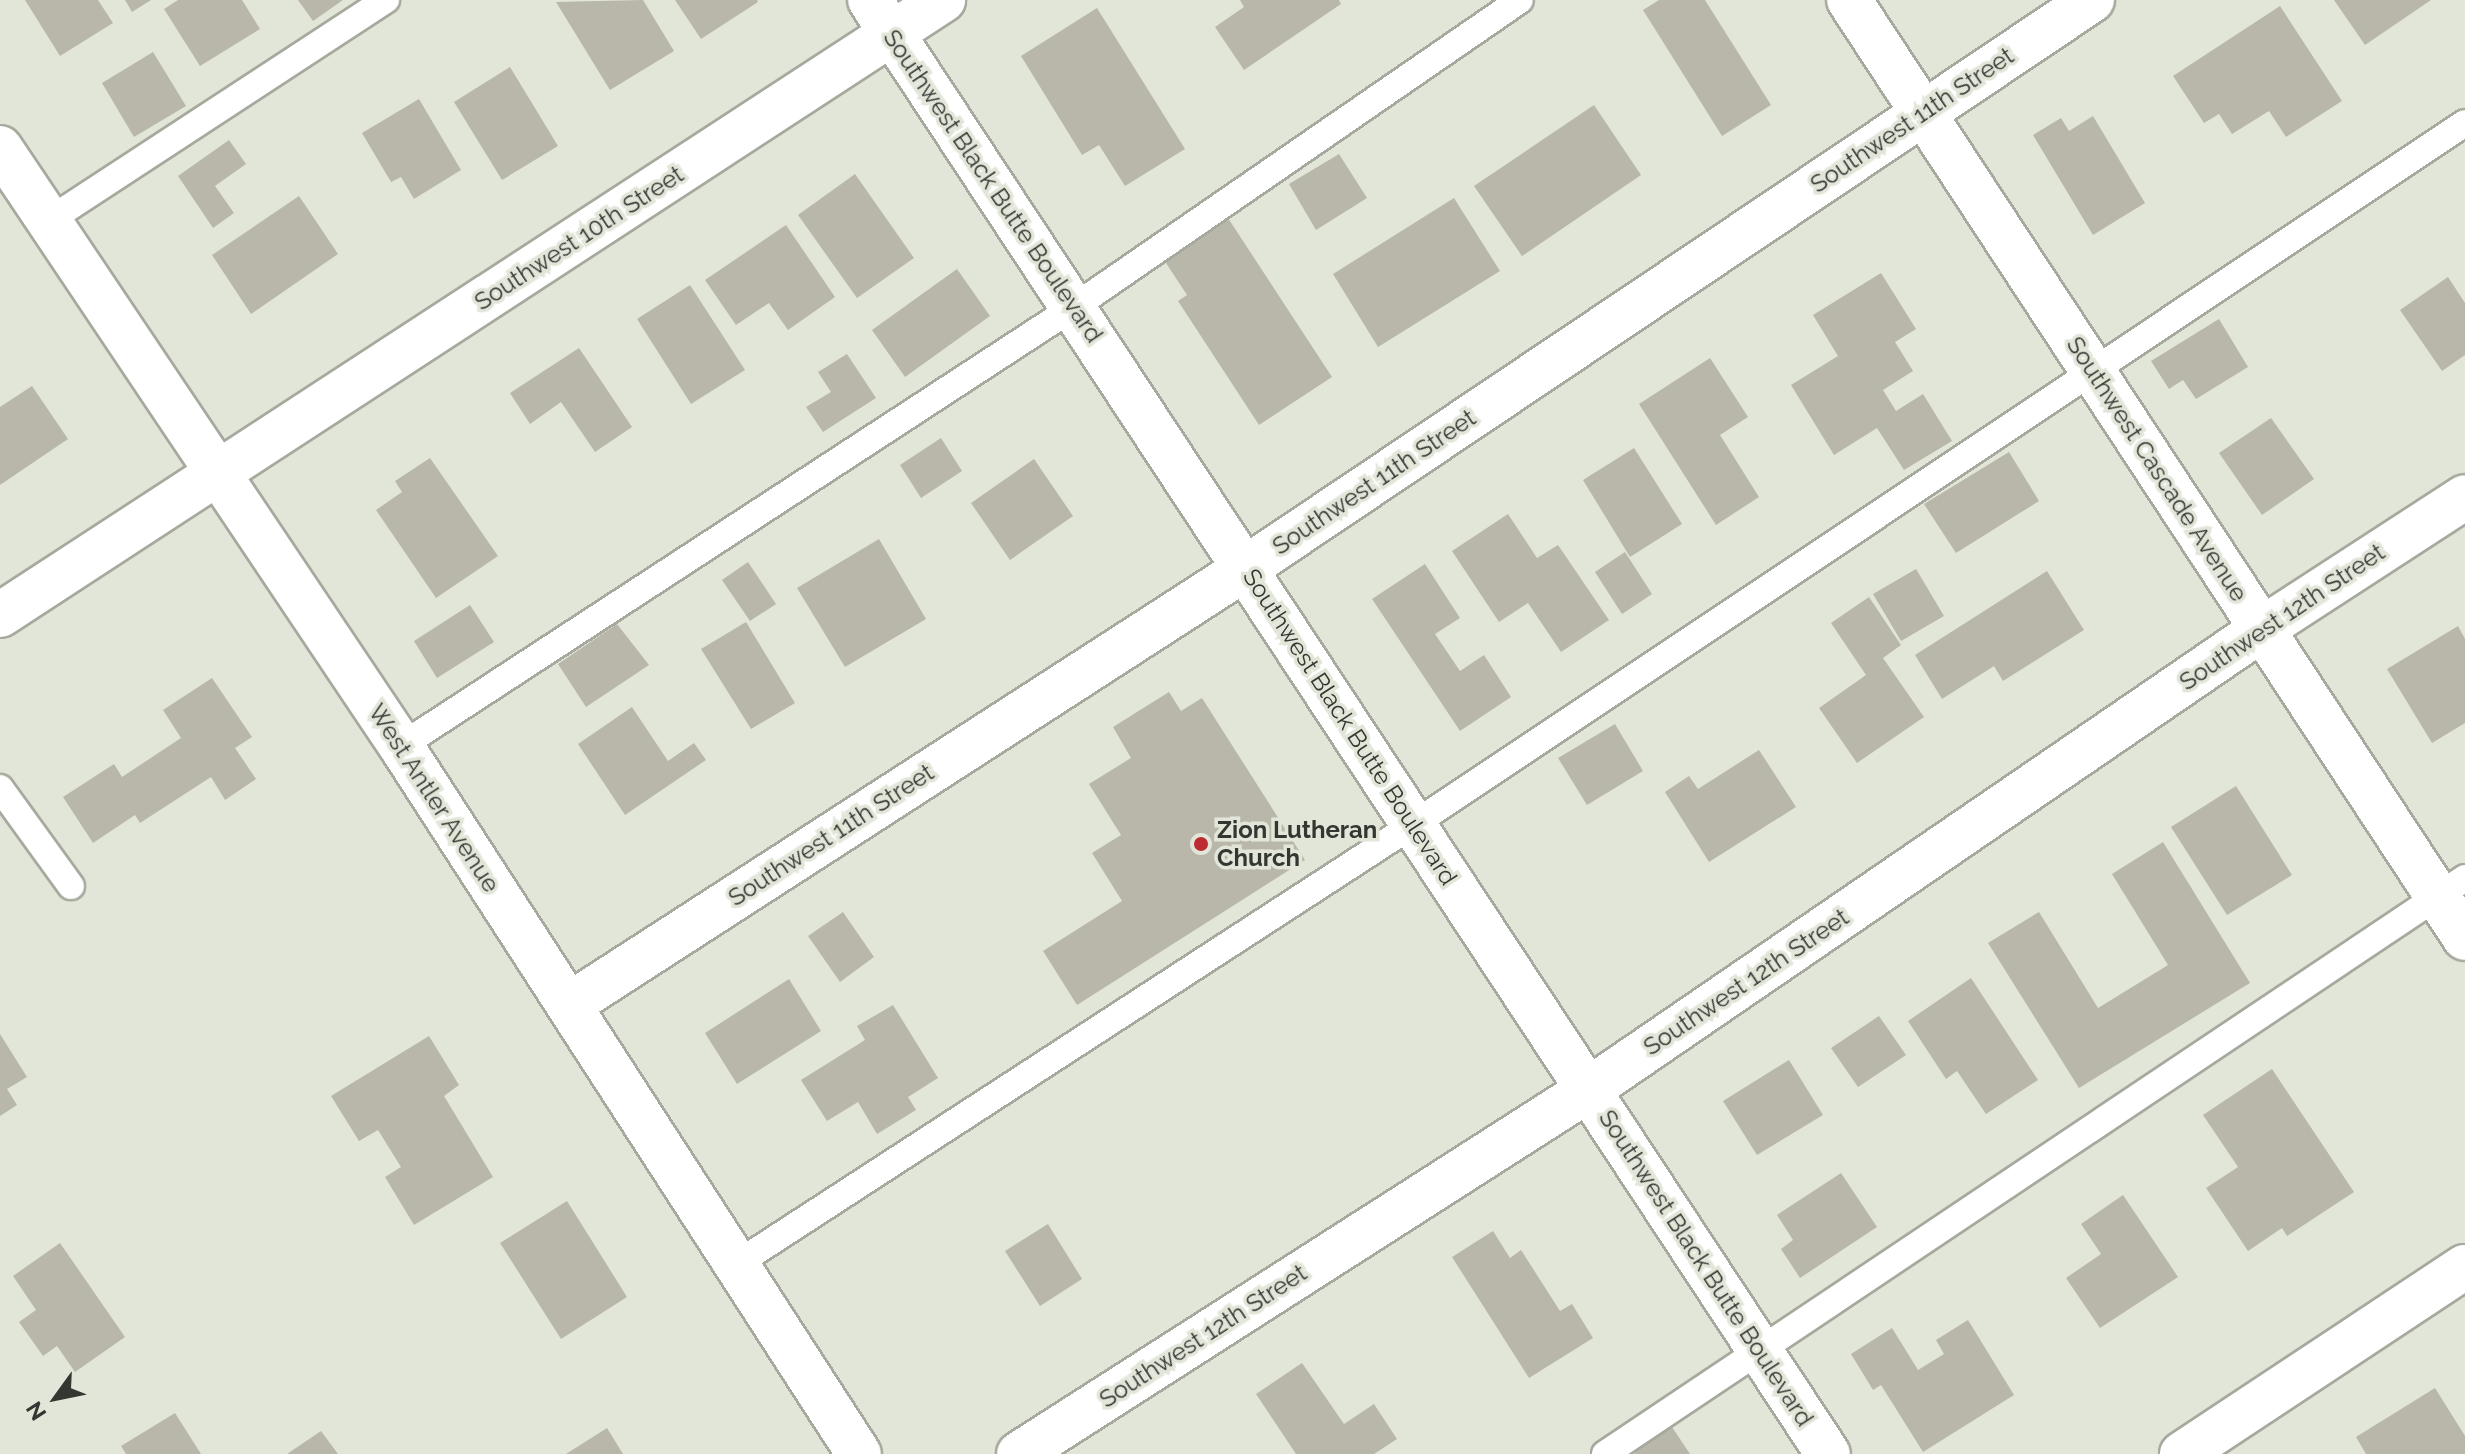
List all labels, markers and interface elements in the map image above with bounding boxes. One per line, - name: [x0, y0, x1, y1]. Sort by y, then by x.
- street label: Southwest Black Butte Boulevard: [877, 24, 1109, 348]
- street label: Southwest 11th Street: [1805, 41, 2019, 199]
- street label: Southwest 10th Street: [469, 160, 689, 316]
- street label: Southwest Cascade Avenue: [2060, 331, 2254, 607]
- street label: Southwest 11th Street: [1267, 403, 1481, 561]
- street label: Southwest 12th Street: [2174, 538, 2390, 696]
- street label: Southwest Black Butte Boulevard: [1237, 564, 1463, 890]
- street label: West Antler Avenue: [362, 698, 506, 898]
- street label: Southwest 11th Street: [723, 758, 939, 912]
- place label: Zion Lutheran Church: [1217, 816, 1377, 872]
- marker: Zion Lutheran Church: [1192, 835, 1210, 853]
- street label: Southwest 12th Street: [1638, 903, 1854, 1061]
- street label: Southwest Black Butte Boulevard: [1593, 1105, 1819, 1431]
- street label: Southwest 12th Street: [1094, 1258, 1312, 1414]
- north arrow: [16, 1358, 96, 1438]
- text: N: [20, 1397, 51, 1425]

